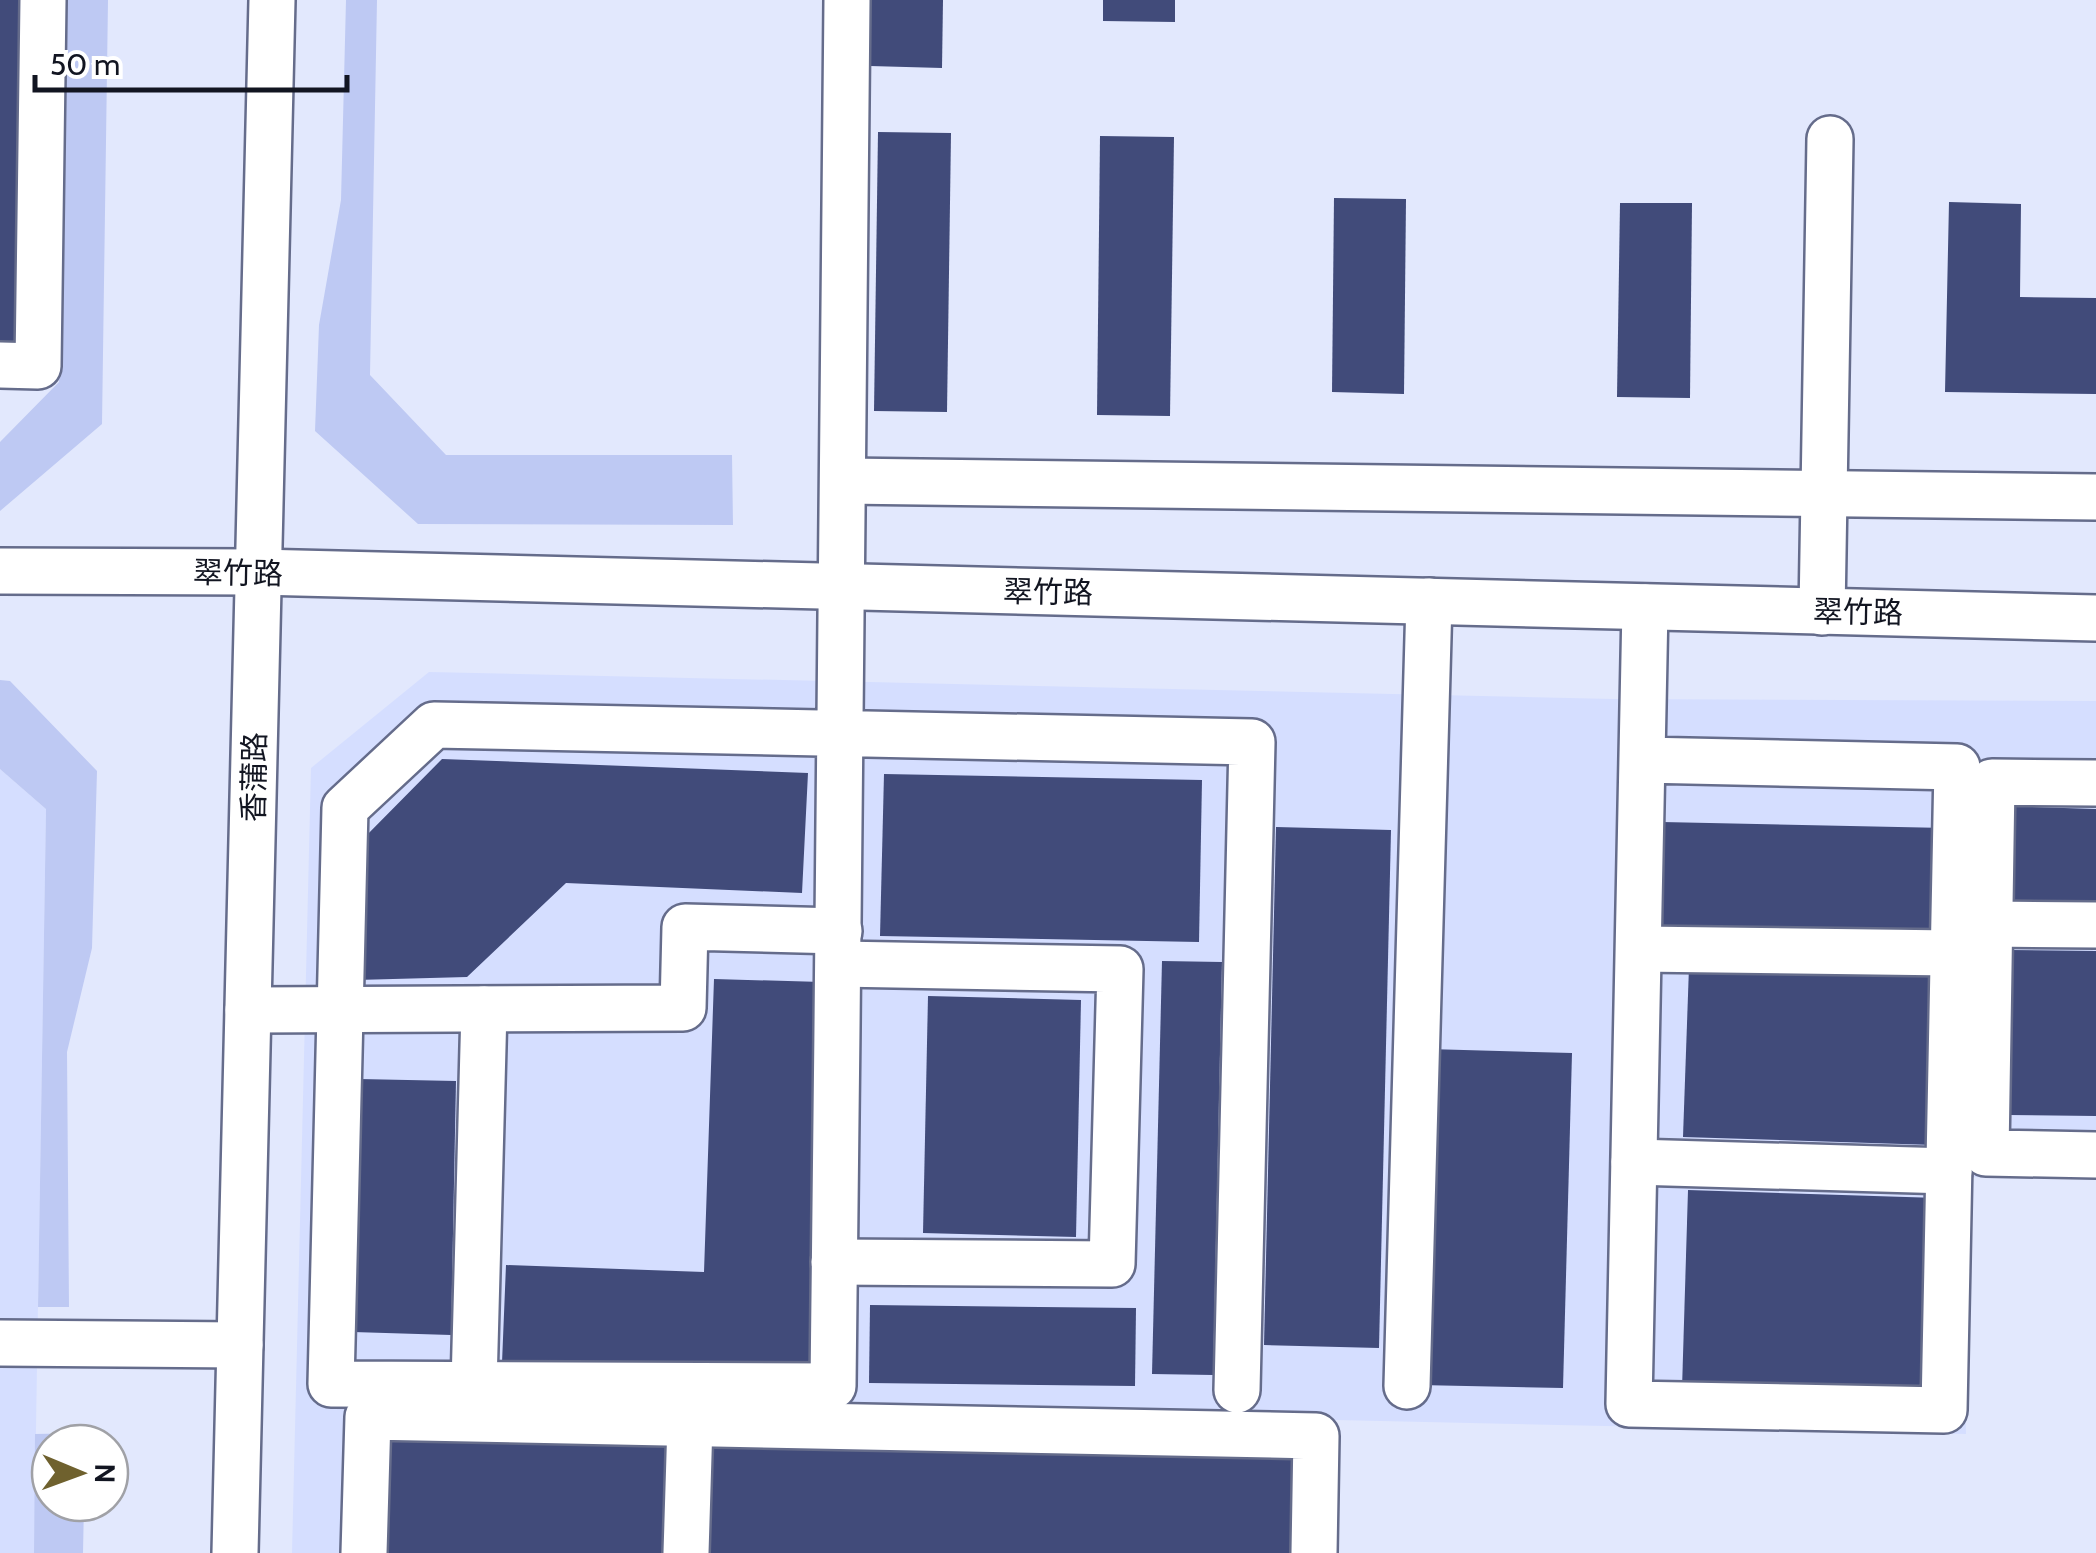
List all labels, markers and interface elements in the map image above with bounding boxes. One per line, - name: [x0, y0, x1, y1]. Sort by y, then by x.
- scale bar: [35, 30, 348, 92]
- text: 50 m: [50, 46, 120, 83]
- street label: 翠竹路: [193, 554, 283, 592]
- street label: 翠竹路: [1003, 573, 1093, 611]
- street label: 翠竹路: [1813, 593, 1903, 631]
- street label: 香蒲路: [235, 732, 273, 822]
- north arrow: [30, 1423, 130, 1523]
- text: N: [88, 1463, 122, 1484]

